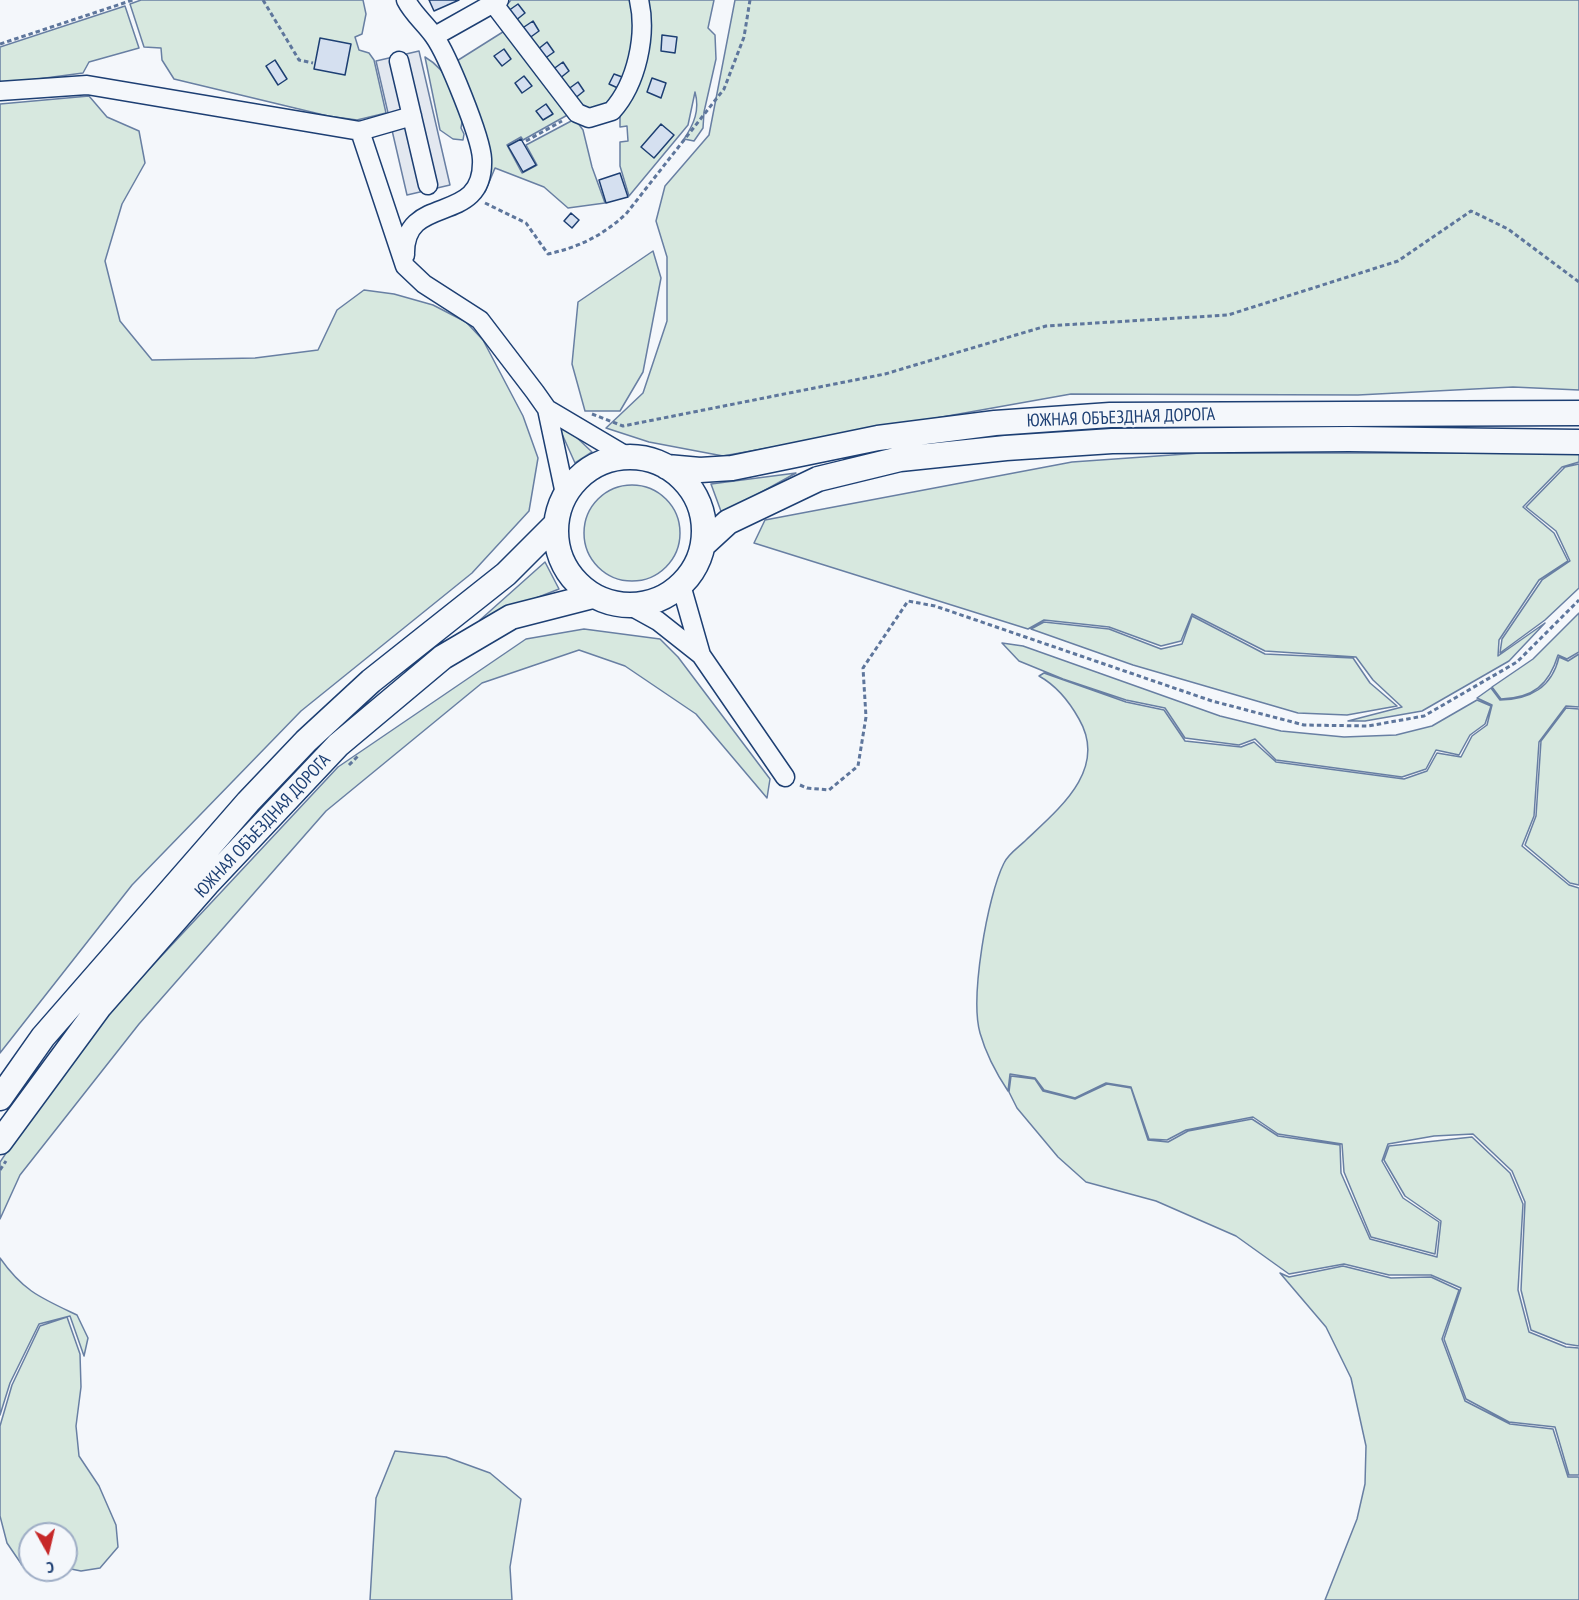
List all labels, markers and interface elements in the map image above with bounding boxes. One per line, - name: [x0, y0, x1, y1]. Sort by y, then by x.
- street label: ЮЖНАЯ ОБЪЕЗДНАЯ ДОРОГА: [1026, 404, 1216, 432]
- street label: ЮЖНАЯ ОБЪЕЗДНАЯ ДОРОГА: [191, 750, 335, 902]
- north arrow: [18, 1522, 78, 1582]
- text: С: [45, 1557, 55, 1578]

